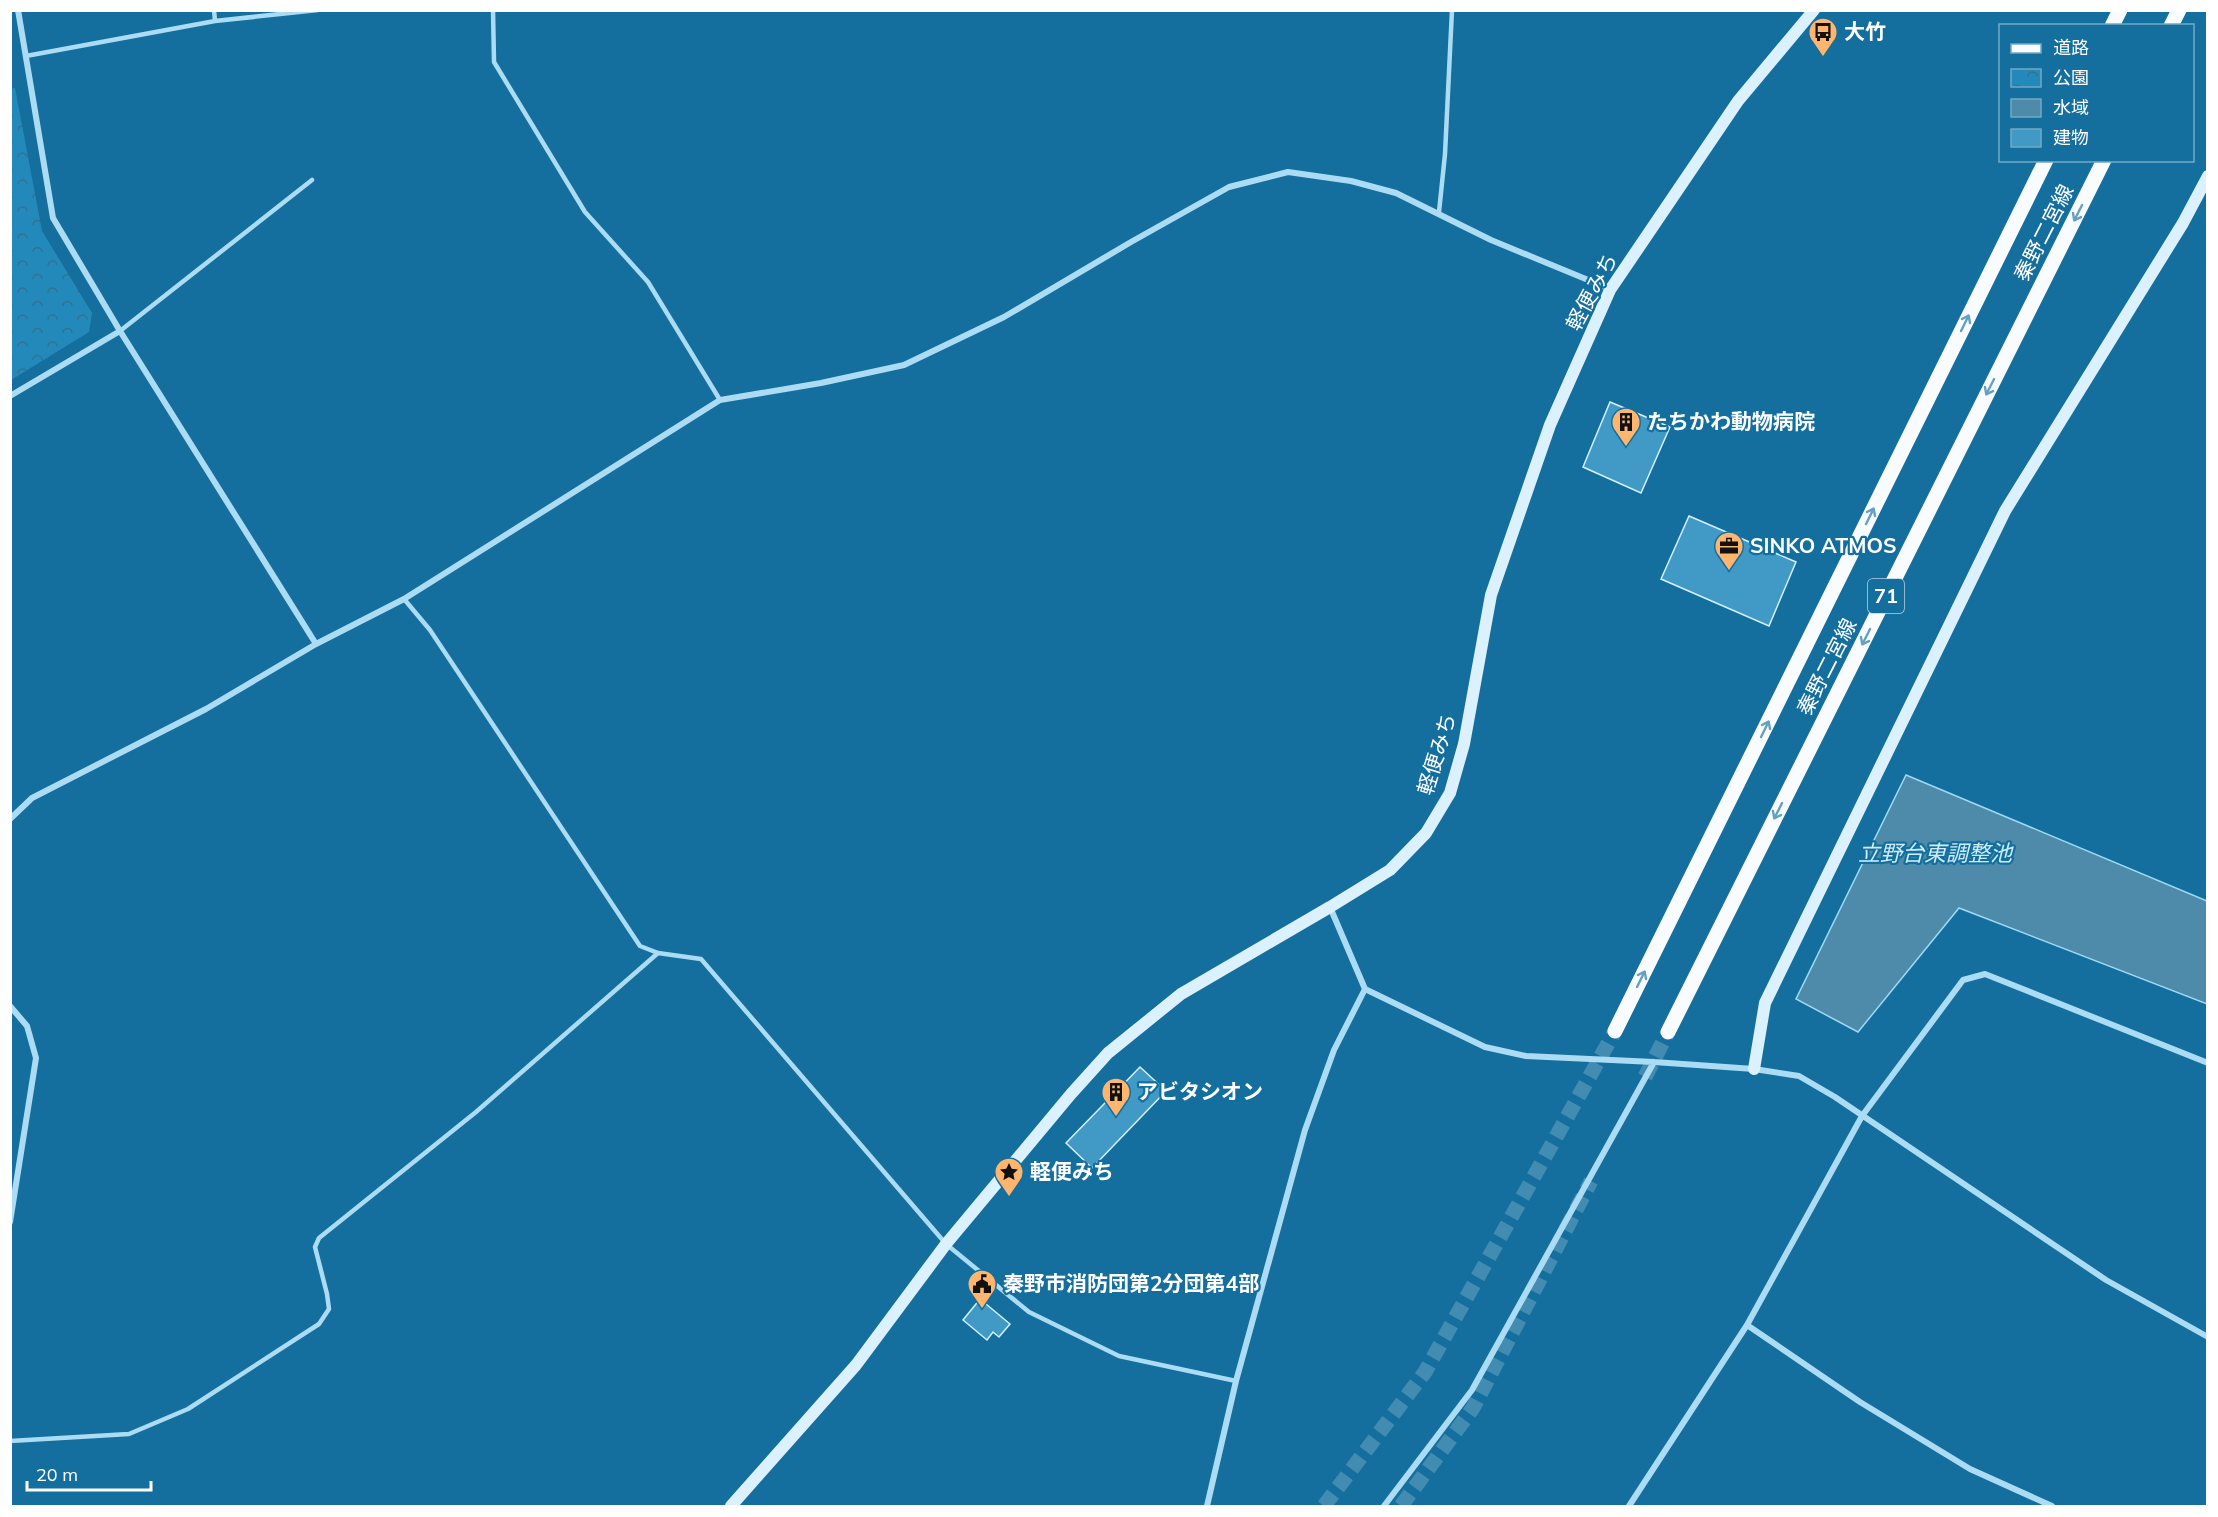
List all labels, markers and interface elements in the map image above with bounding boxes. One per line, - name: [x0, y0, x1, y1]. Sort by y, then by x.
- bus stop icon: 大竹: [1807, 16, 1839, 58]
- place label: 大竹: [1844, 18, 1886, 44]
- legend: [1999, 24, 2194, 162]
- text: 道路: [2053, 36, 2089, 59]
- text: 公園: [2053, 66, 2089, 89]
- text: 水域: [2053, 96, 2089, 119]
- text: 建物: [2053, 126, 2089, 149]
- street label: 秦野二宮線: [2008, 180, 2079, 285]
- one-way arrow: [2071, 203, 2083, 221]
- street label: 軽便みち: [1560, 248, 1622, 335]
- one-way arrow: [1960, 314, 1972, 332]
- one-way arrow: [1984, 378, 1996, 396]
- building icon: たちかわ動物病院: [1610, 406, 1642, 448]
- place label: たちかわ動物病院: [1647, 408, 1815, 434]
- one-way arrow: [1864, 508, 1876, 526]
- office icon: SINKO ATMOS: [1713, 530, 1745, 572]
- place label: SINKO ATMOS: [1750, 532, 1897, 558]
- road number: 71: [1868, 579, 1904, 613]
- street label: 秦野二宮線: [1791, 614, 1862, 719]
- one-way arrow: [1859, 627, 1871, 645]
- street label: 軽便みち: [1411, 710, 1461, 798]
- one-way arrow: [1759, 720, 1771, 738]
- one-way arrow: [1772, 802, 1784, 820]
- water label: 立野台東調整池: [1858, 839, 2014, 867]
- one-way arrow: [1636, 970, 1647, 988]
- building icon: アビタシオン: [1100, 1076, 1132, 1118]
- place label: アビタシオン: [1137, 1078, 1263, 1104]
- place icon: 軽便みち: [993, 1156, 1025, 1198]
- place label: 軽便みち: [1030, 1158, 1114, 1184]
- public building icon: 秦野市消防団第2分団第4部: [966, 1268, 998, 1310]
- place label: 秦野市消防団第2分団第4部: [1003, 1270, 1259, 1296]
- scale bar: [27, 1454, 152, 1492]
- text: 20 m: [36, 1463, 78, 1486]

